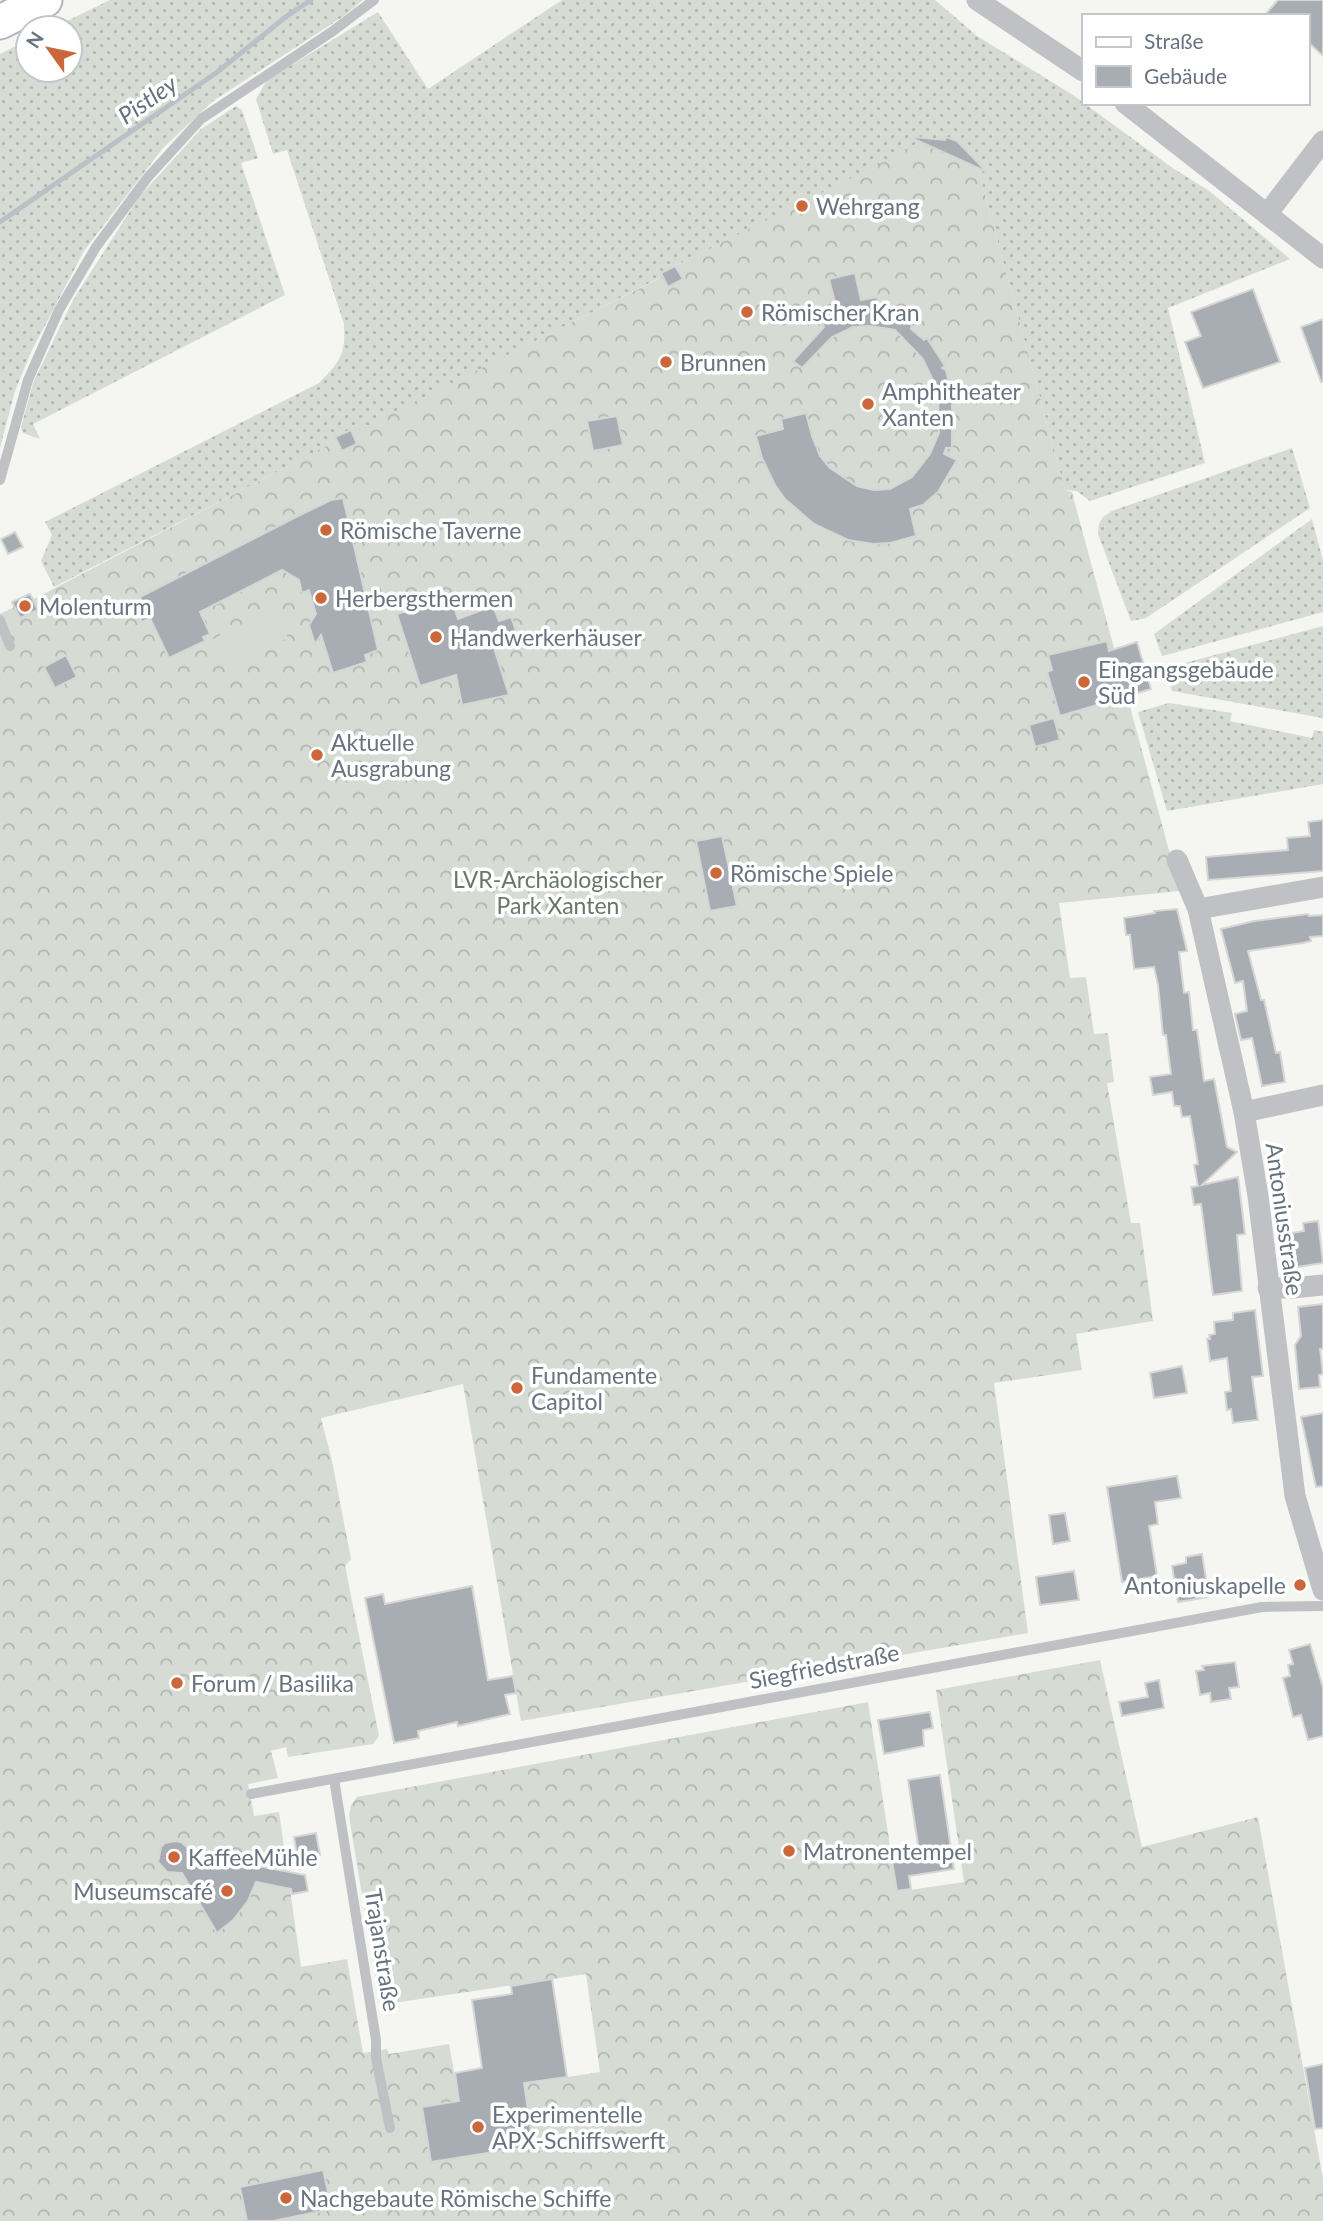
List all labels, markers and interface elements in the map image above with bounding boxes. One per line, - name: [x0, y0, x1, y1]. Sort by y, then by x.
- north arrow: [14, 14, 84, 84]
- legend: [1082, 14, 1309, 105]
- text: N: [21, 27, 48, 52]
- text: Straße: [1144, 28, 1204, 53]
- text: Gebäude: [1144, 63, 1227, 88]
- water label: Pistley: [112, 68, 182, 130]
- place label: Wehrgang: [816, 192, 920, 220]
- marker: Wehrgang: [794, 198, 810, 214]
- place label: Römischer Kran: [761, 298, 920, 326]
- marker: Römischer Kran: [739, 304, 755, 320]
- place label: Brunnen: [680, 348, 766, 376]
- marker: Brunnen: [658, 354, 674, 370]
- place label: Amphitheater Xanten: [882, 377, 1022, 431]
- marker: Amphitheater Xanten: [860, 396, 876, 412]
- place label: Römische Taverne: [340, 516, 521, 544]
- marker: Römische Taverne: [318, 522, 334, 538]
- place label: Herbergsthermen: [335, 584, 513, 612]
- marker: Herbergsthermen: [313, 590, 329, 606]
- place label: Molenturm: [39, 592, 152, 620]
- marker: Molenturm: [17, 598, 33, 614]
- place label: Handwerkerhäuser: [450, 623, 643, 651]
- marker: Handwerkerhäuser: [428, 629, 444, 645]
- place label: Eingangsgebäude Süd: [1098, 655, 1274, 709]
- marker: Eingangsgebäude Süd: [1076, 674, 1092, 690]
- place label: Aktuelle Ausgrabung: [331, 728, 451, 782]
- marker: Aktuelle Ausgrabung: [309, 747, 325, 763]
- place label: Römische Spiele: [730, 859, 893, 887]
- park label: LVR-Archäologischer Park Xanten: [453, 865, 664, 919]
- marker: Römische Spiele: [708, 865, 724, 881]
- street label: Antoniusstraße: [1260, 1141, 1310, 1297]
- place label: Fundamente Capitol: [531, 1361, 657, 1415]
- marker: Fundamente Capitol: [509, 1380, 525, 1396]
- place label: Antoniuskapelle: [1124, 1571, 1286, 1599]
- marker: Antoniuskapelle: [1292, 1577, 1308, 1593]
- street label: Siegfriedstraße: [747, 1638, 901, 1694]
- place label: Forum / Basilika: [191, 1669, 354, 1697]
- marker: Forum / Basilika: [169, 1675, 185, 1691]
- place label: Matronentempel: [803, 1837, 972, 1865]
- place label: KaffeeMühle: [188, 1843, 318, 1871]
- marker: Matronentempel: [781, 1843, 797, 1859]
- marker: KaffeeMühle: [166, 1849, 182, 1865]
- place label: Museumscafé: [73, 1877, 213, 1905]
- marker: Museumscafé: [219, 1883, 235, 1899]
- street label: Trajanstraße: [359, 1887, 407, 2013]
- place label: Experimentelle APX-Schiffswerft: [492, 2100, 665, 2154]
- marker: Experimentelle APX-Schiffswerft: [470, 2119, 486, 2135]
- place label: Nachgebaute Römische Schiffe: [300, 2184, 612, 2212]
- marker: Nachgebaute Römische Schiffe: [278, 2190, 294, 2206]

